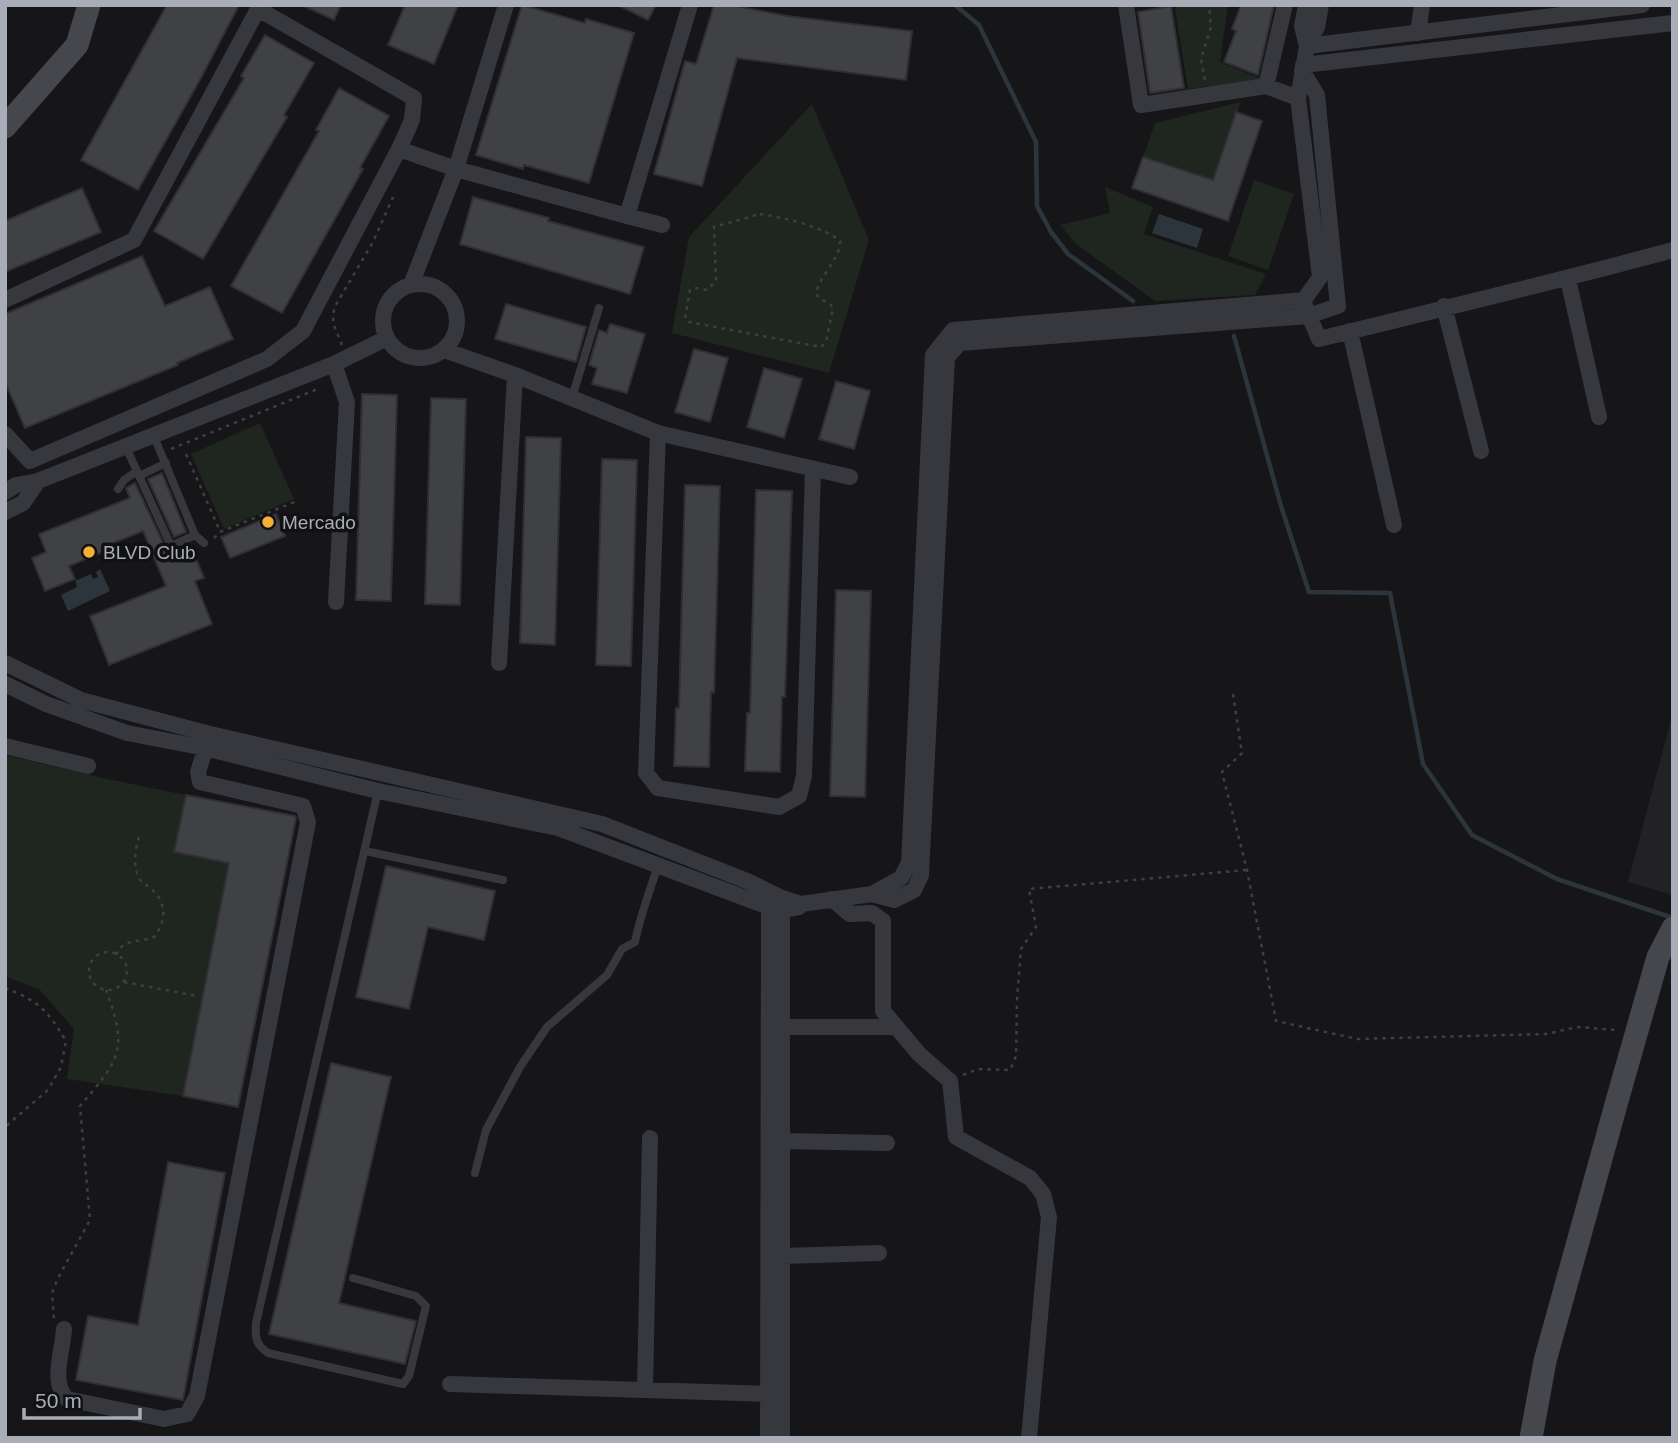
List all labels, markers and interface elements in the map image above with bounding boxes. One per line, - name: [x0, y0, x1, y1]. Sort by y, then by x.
- place label: Mercado: [282, 512, 356, 533]
- marker: Mercado: [260, 514, 276, 530]
- place label: BLVD Club: [103, 542, 196, 563]
- marker: BLVD Club: [81, 544, 97, 560]
- scale bar: [24, 1376, 140, 1420]
- text: 50 m: [35, 1389, 82, 1412]

